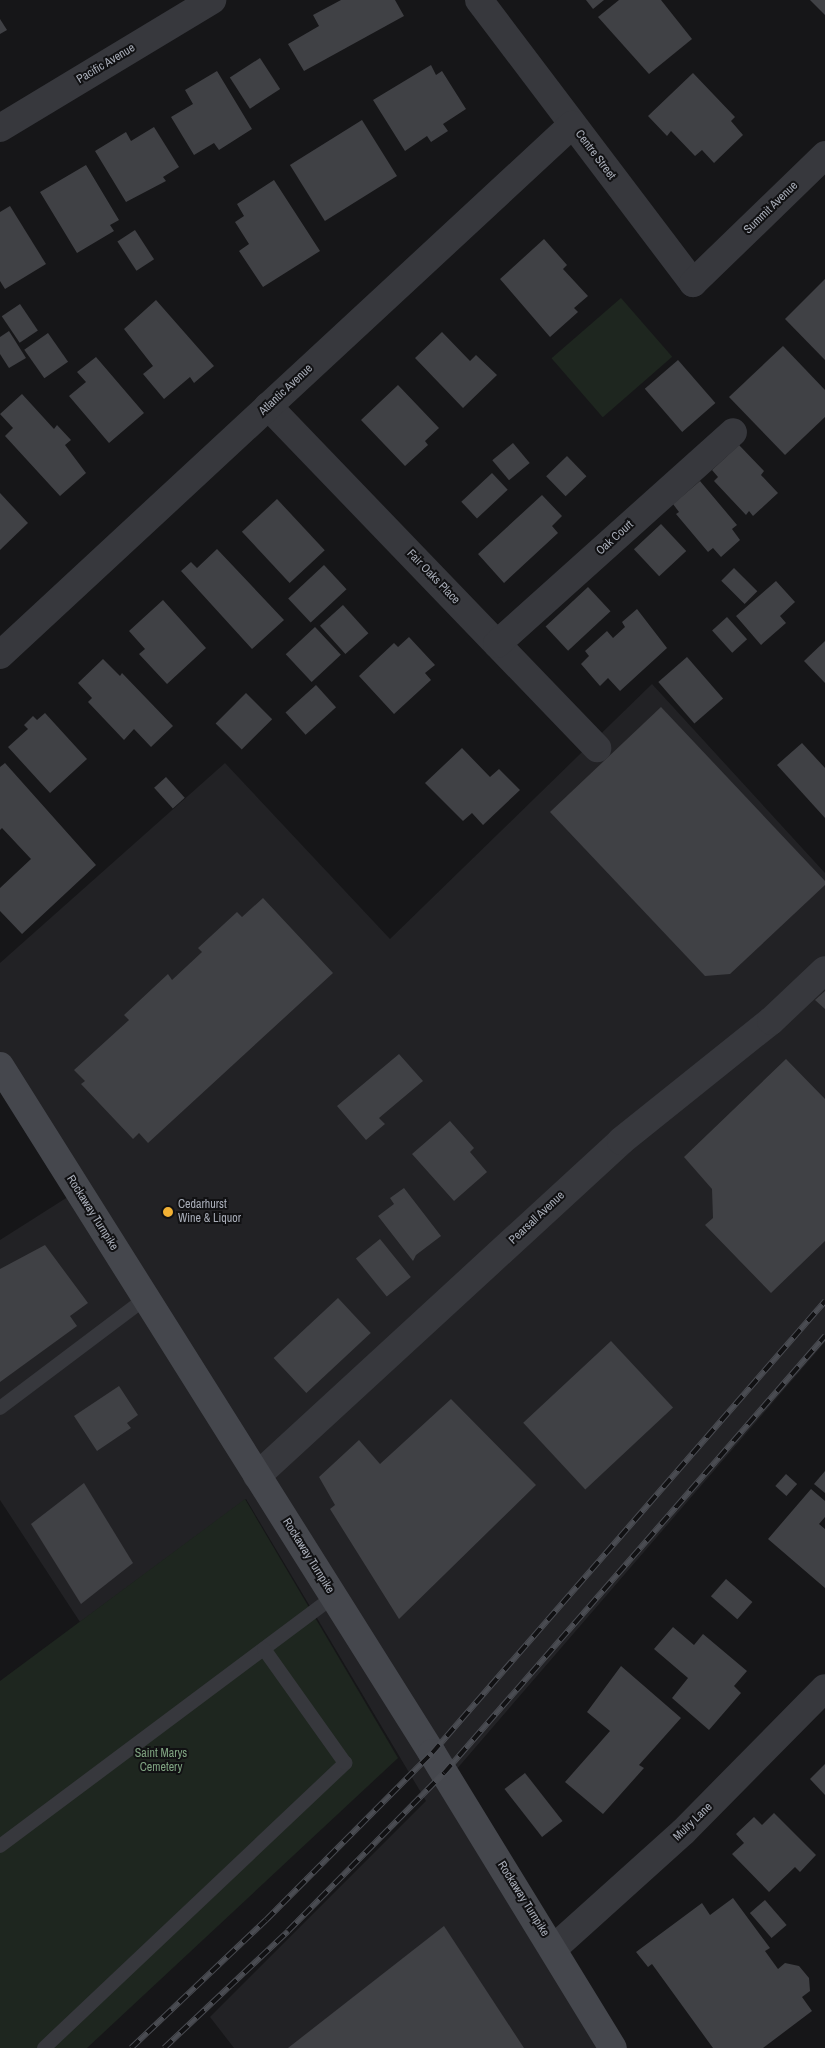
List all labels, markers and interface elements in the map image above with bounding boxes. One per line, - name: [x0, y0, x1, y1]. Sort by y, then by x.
- street label: Pacific Avenue: [74, 41, 138, 87]
- street label: Centre Street: [572, 127, 618, 183]
- street label: Summit Avenue: [741, 179, 801, 237]
- street label: Atlantic Avenue: [256, 361, 316, 419]
- street label: Oak Court: [594, 518, 636, 558]
- street label: Fair Oaks Place: [403, 547, 463, 607]
- street label: Rockaway Turnpike: [63, 1173, 121, 1253]
- street label: Pearsall Avenue: [506, 1188, 568, 1248]
- place label: Cedarhurst Wine & Liquor: [178, 1198, 241, 1226]
- marker: Cedarhurst Wine & Liquor: [162, 1206, 174, 1218]
- street label: Rockaway Turnpike: [279, 1516, 337, 1596]
- park label: Saint Marys Cemetery: [135, 1747, 187, 1775]
- street label: Mulry Lane: [670, 1800, 716, 1844]
- street label: Rockaway Turnpike: [494, 1859, 552, 1939]

